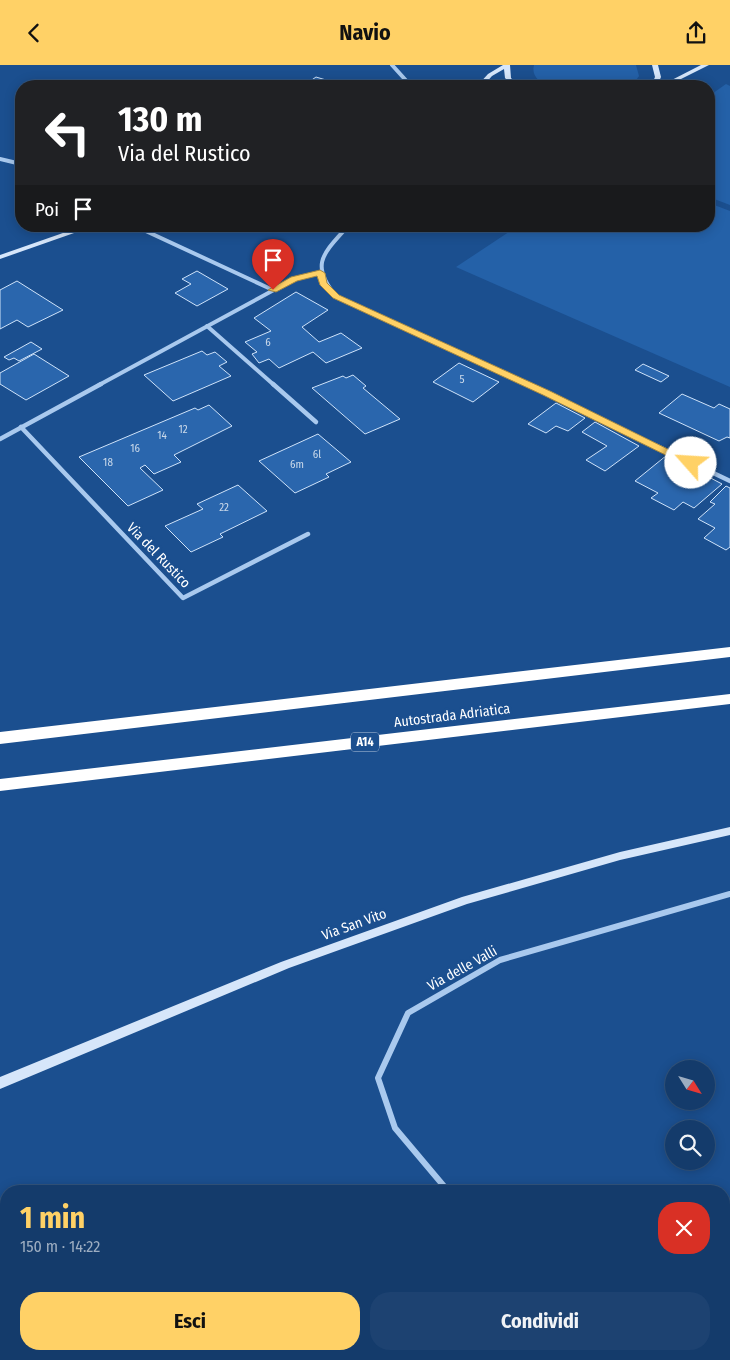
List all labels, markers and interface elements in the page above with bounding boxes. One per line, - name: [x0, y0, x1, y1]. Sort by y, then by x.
- icon: back: [20, 19, 48, 47]
- text: Navio: [339, 19, 391, 46]
- icon: share: [682, 19, 710, 47]
- text: 130 m: [118, 98, 202, 140]
- icon: left: [35, 100, 100, 165]
- text: Via del Rustico: [118, 140, 251, 167]
- icon: arrive: [69, 195, 97, 223]
- text: Poi: [35, 198, 59, 221]
- pin: [252, 239, 294, 290]
- icon: arrive: [259, 246, 287, 274]
- house number: 6: [265, 336, 271, 349]
- house number: 5: [459, 373, 465, 386]
- house number: 12: [178, 423, 188, 436]
- house number: 14: [157, 429, 167, 442]
- position arrow: [664, 436, 716, 488]
- house number: 16: [130, 442, 140, 455]
- house number: 6l: [313, 448, 321, 461]
- house number: 18: [103, 456, 113, 469]
- house number: 6m: [290, 458, 304, 471]
- house number: 22: [219, 501, 229, 514]
- street label: Via del Rustico: [123, 519, 194, 592]
- street label: Autostrada Adriatica: [393, 700, 511, 731]
- road number: A14: [351, 733, 379, 751]
- street label: Via San Vito: [319, 905, 389, 944]
- street label: Via delle Valli: [424, 942, 500, 995]
- north arrow: [665, 1060, 715, 1110]
- map controls: [665, 1060, 715, 1170]
- button: search: [665, 1120, 715, 1170]
- text: 1 min: [20, 1200, 85, 1236]
- button: close: [658, 1202, 710, 1254]
- text: 150 m · 14:22: [20, 1237, 100, 1256]
- button: Esci: [20, 1292, 360, 1350]
- button: Condividi: [370, 1292, 710, 1350]

